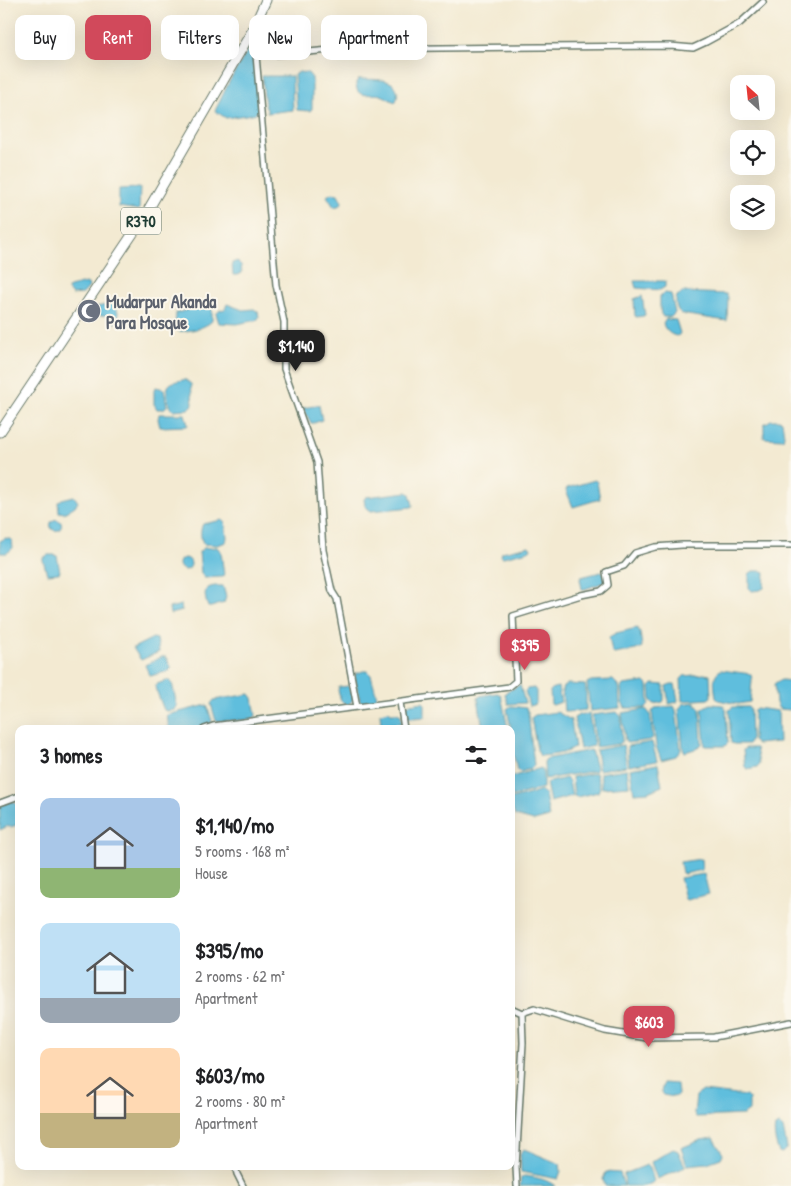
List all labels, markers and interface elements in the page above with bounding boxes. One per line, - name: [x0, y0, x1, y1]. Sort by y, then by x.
- chip: Buy: [15, 15, 75, 60]
- chip: Rent: [85, 15, 151, 60]
- chip: Filters: [161, 15, 239, 60]
- chip: New: [249, 15, 311, 60]
- chip: Apartment: [321, 15, 427, 60]
- north arrow: [730, 75, 775, 120]
- map controls: [730, 75, 775, 230]
- button: locate: [730, 130, 775, 175]
- button: layers: [730, 185, 775, 230]
- road number: R370: [121, 208, 161, 235]
- place label: Mudarpur Akanda Para Mosque: [106, 289, 217, 336]
- mosque icon: Mudarpur Akanda Para Mosque: [76, 298, 102, 324]
- pin: $1,140: [255, 330, 337, 372]
- text: $1,140: [278, 335, 314, 357]
- pin: $395: [495, 628, 555, 671]
- text: $395: [511, 634, 539, 656]
- text: 3 homes: [40, 741, 102, 770]
- icon: filters: [462, 741, 490, 769]
- text: $1,140/mo: [195, 811, 274, 840]
- icon: home: [80, 818, 140, 878]
- text: 5 rooms · 168 m²: [195, 840, 289, 862]
- text: House: [195, 862, 228, 884]
- text: $395/mo: [195, 936, 263, 965]
- icon: home: [80, 943, 140, 1003]
- text: 2 rooms · 62 m²: [195, 965, 285, 987]
- text: Apartment: [195, 987, 258, 1009]
- pin: $603: [619, 1006, 679, 1048]
- text: $603: [635, 1011, 663, 1033]
- text: $603/mo: [195, 1061, 264, 1090]
- icon: home: [80, 1068, 140, 1128]
- text: 2 rooms · 80 m²: [195, 1090, 285, 1112]
- text: Apartment: [195, 1112, 258, 1134]

